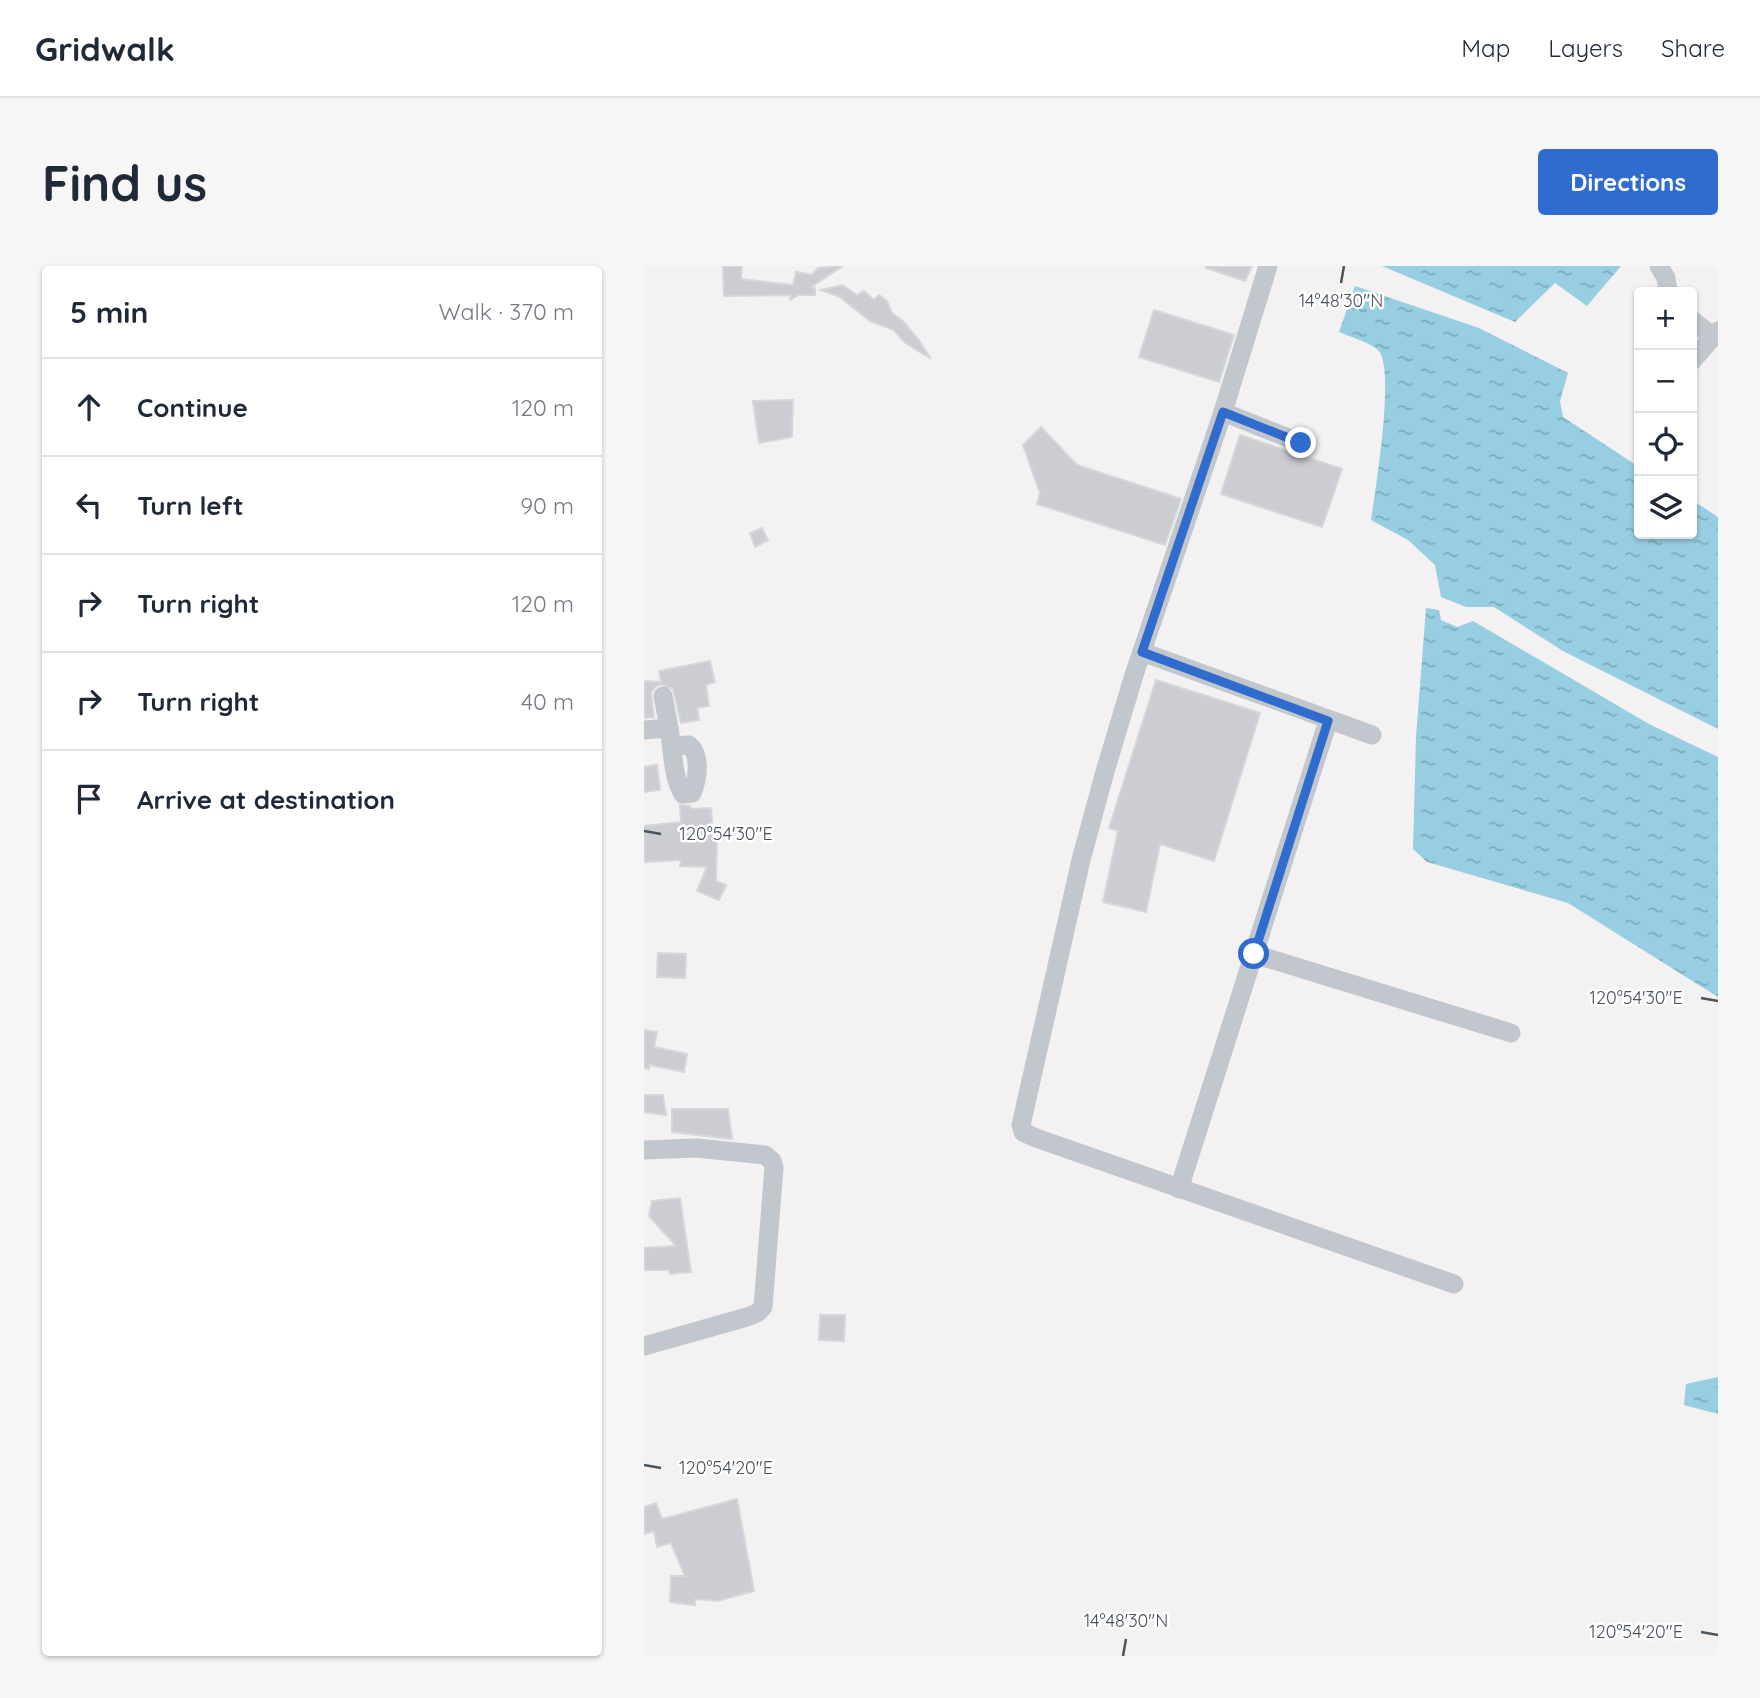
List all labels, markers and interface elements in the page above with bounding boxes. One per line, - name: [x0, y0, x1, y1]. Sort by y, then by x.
- text: Gridwalk: [35, 28, 175, 69]
- text: Map: [1461, 33, 1510, 63]
- text: Layers: [1548, 33, 1623, 63]
- text: Share: [1661, 33, 1725, 63]
- button: Directions: [1538, 149, 1718, 215]
- text: Find us: [42, 152, 207, 213]
- map controls: [1634, 287, 1697, 539]
- button: +: [1634, 287, 1697, 350]
- text: 14°48'30"N: [1299, 289, 1383, 312]
- text: 5 min: [70, 293, 148, 331]
- text: Walk · 370 m: [439, 297, 574, 326]
- button: −: [1634, 350, 1697, 413]
- icon: ahead: [70, 388, 108, 426]
- text: Continue: [137, 391, 248, 424]
- text: 120 m: [512, 393, 574, 422]
- button: locate: [1634, 413, 1697, 476]
- route end: [1285, 427, 1316, 458]
- button: layers: [1634, 476, 1697, 539]
- icon: left: [70, 486, 108, 524]
- text: Turn left: [137, 489, 244, 522]
- text: 90 m: [520, 491, 574, 520]
- icon: right: [70, 584, 108, 622]
- text: Turn right: [137, 587, 259, 620]
- text: 120 m: [512, 589, 574, 618]
- icon: right: [70, 682, 108, 720]
- text: Turn right: [137, 685, 259, 718]
- text: 40 m: [521, 687, 574, 716]
- icon: arrive: [70, 780, 108, 818]
- text: Arrive at destination: [137, 783, 395, 816]
- text: 120°54'30"E: [679, 822, 773, 845]
- route start: [1238, 938, 1269, 969]
- text: 120°54'30"E: [1589, 986, 1683, 1009]
- text: 120°54'20"E: [679, 1456, 773, 1479]
- text: 14°48'30"N: [1084, 1609, 1168, 1632]
- text: 120°54'20"E: [1589, 1620, 1683, 1643]

